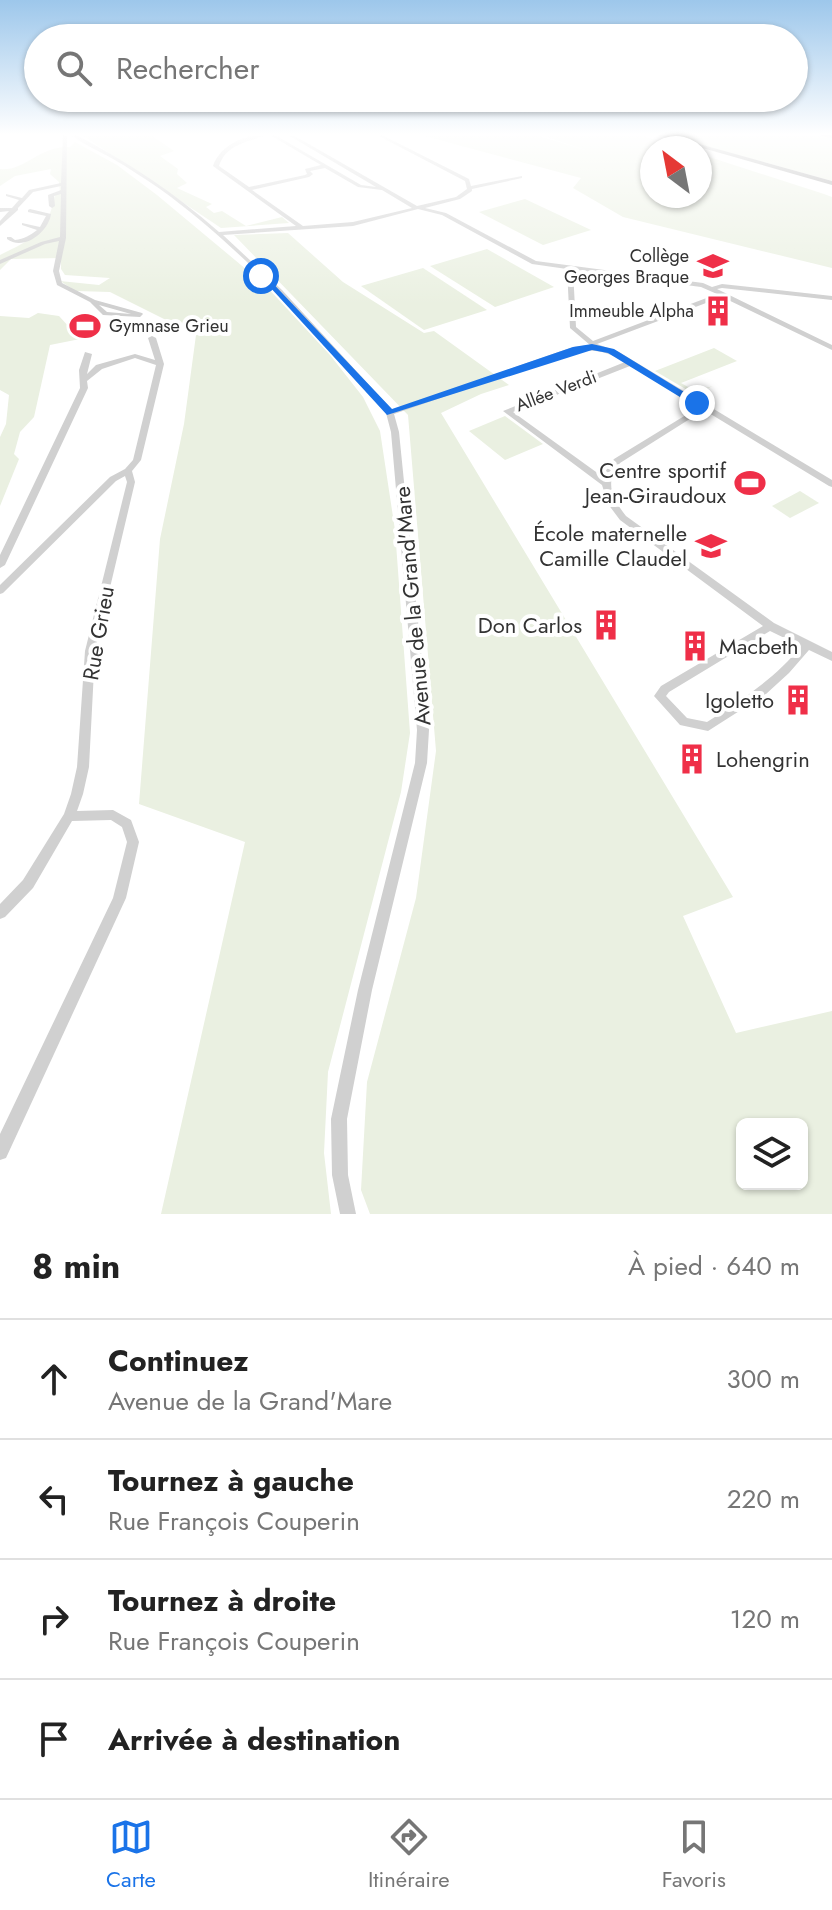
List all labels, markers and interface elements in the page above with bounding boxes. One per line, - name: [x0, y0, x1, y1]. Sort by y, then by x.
- search box: [24, 24, 808, 112]
- icon: search: [52, 46, 96, 90]
- text: Rechercher: [116, 47, 259, 90]
- north arrow: [640, 136, 712, 208]
- place label: Collège Georges Braque: [564, 243, 689, 290]
- school or university icon: Collège Georges Braque: [696, 249, 730, 283]
- route start: [243, 258, 279, 294]
- building icon: Immeuble Alpha: [701, 294, 735, 328]
- place label: Immeuble Alpha: [569, 298, 694, 324]
- sports icon: Gymnase Grieu: [68, 309, 102, 343]
- place label: Gymnase Grieu: [109, 313, 229, 339]
- street label: Allée Verdi: [512, 364, 600, 418]
- route end: [679, 385, 715, 421]
- place label: Centre sportif Jean-Giraudoux: [582, 454, 727, 511]
- sports icon: Centre sportif Jean-Giraudoux: [733, 466, 767, 500]
- street label: Avenue de la Grand'Mare: [386, 485, 438, 727]
- place label: École maternelle Camille Claudel: [533, 517, 687, 574]
- school or university icon: École maternelle Camille Claudel: [694, 529, 728, 563]
- street label: Rue Grieu: [74, 583, 122, 683]
- building icon: Don Carlos: [589, 608, 623, 642]
- place label: Don Carlos: [478, 609, 582, 641]
- building icon: Macbeth: [678, 629, 712, 663]
- place label: Macbeth: [719, 630, 799, 662]
- building icon: Igoletto: [781, 683, 815, 717]
- place label: Igoletto: [705, 684, 774, 716]
- building icon: Lohengrin: [675, 742, 709, 776]
- place label: Lohengrin: [716, 743, 810, 775]
- map controls: [736, 1118, 808, 1190]
- button: layers: [736, 1118, 808, 1190]
- text: 8 min: [32, 1242, 120, 1291]
- text: À pied · 640 m: [628, 1247, 800, 1285]
- text: Continuez: [108, 1339, 249, 1382]
- icon: ahead: [32, 1357, 76, 1401]
- text: 300 m: [727, 1360, 800, 1398]
- text: Avenue de la Grand'Mare: [108, 1382, 392, 1420]
- text: Tournez à gauche: [108, 1459, 354, 1502]
- icon: left: [32, 1477, 76, 1521]
- text: 220 m: [727, 1480, 800, 1518]
- text: Rue François Couperin: [108, 1502, 360, 1540]
- text: Tournez à droite: [108, 1579, 336, 1622]
- icon: right: [32, 1597, 76, 1641]
- text: 120 m: [730, 1600, 800, 1638]
- text: Rue François Couperin: [108, 1622, 360, 1660]
- icon: arrive: [32, 1717, 76, 1761]
- text: Arrivée à destination: [108, 1718, 400, 1761]
- tab: Carte: [106, 1815, 156, 1895]
- tab: Itinéraire: [368, 1815, 450, 1895]
- tab: Favoris: [662, 1815, 726, 1895]

